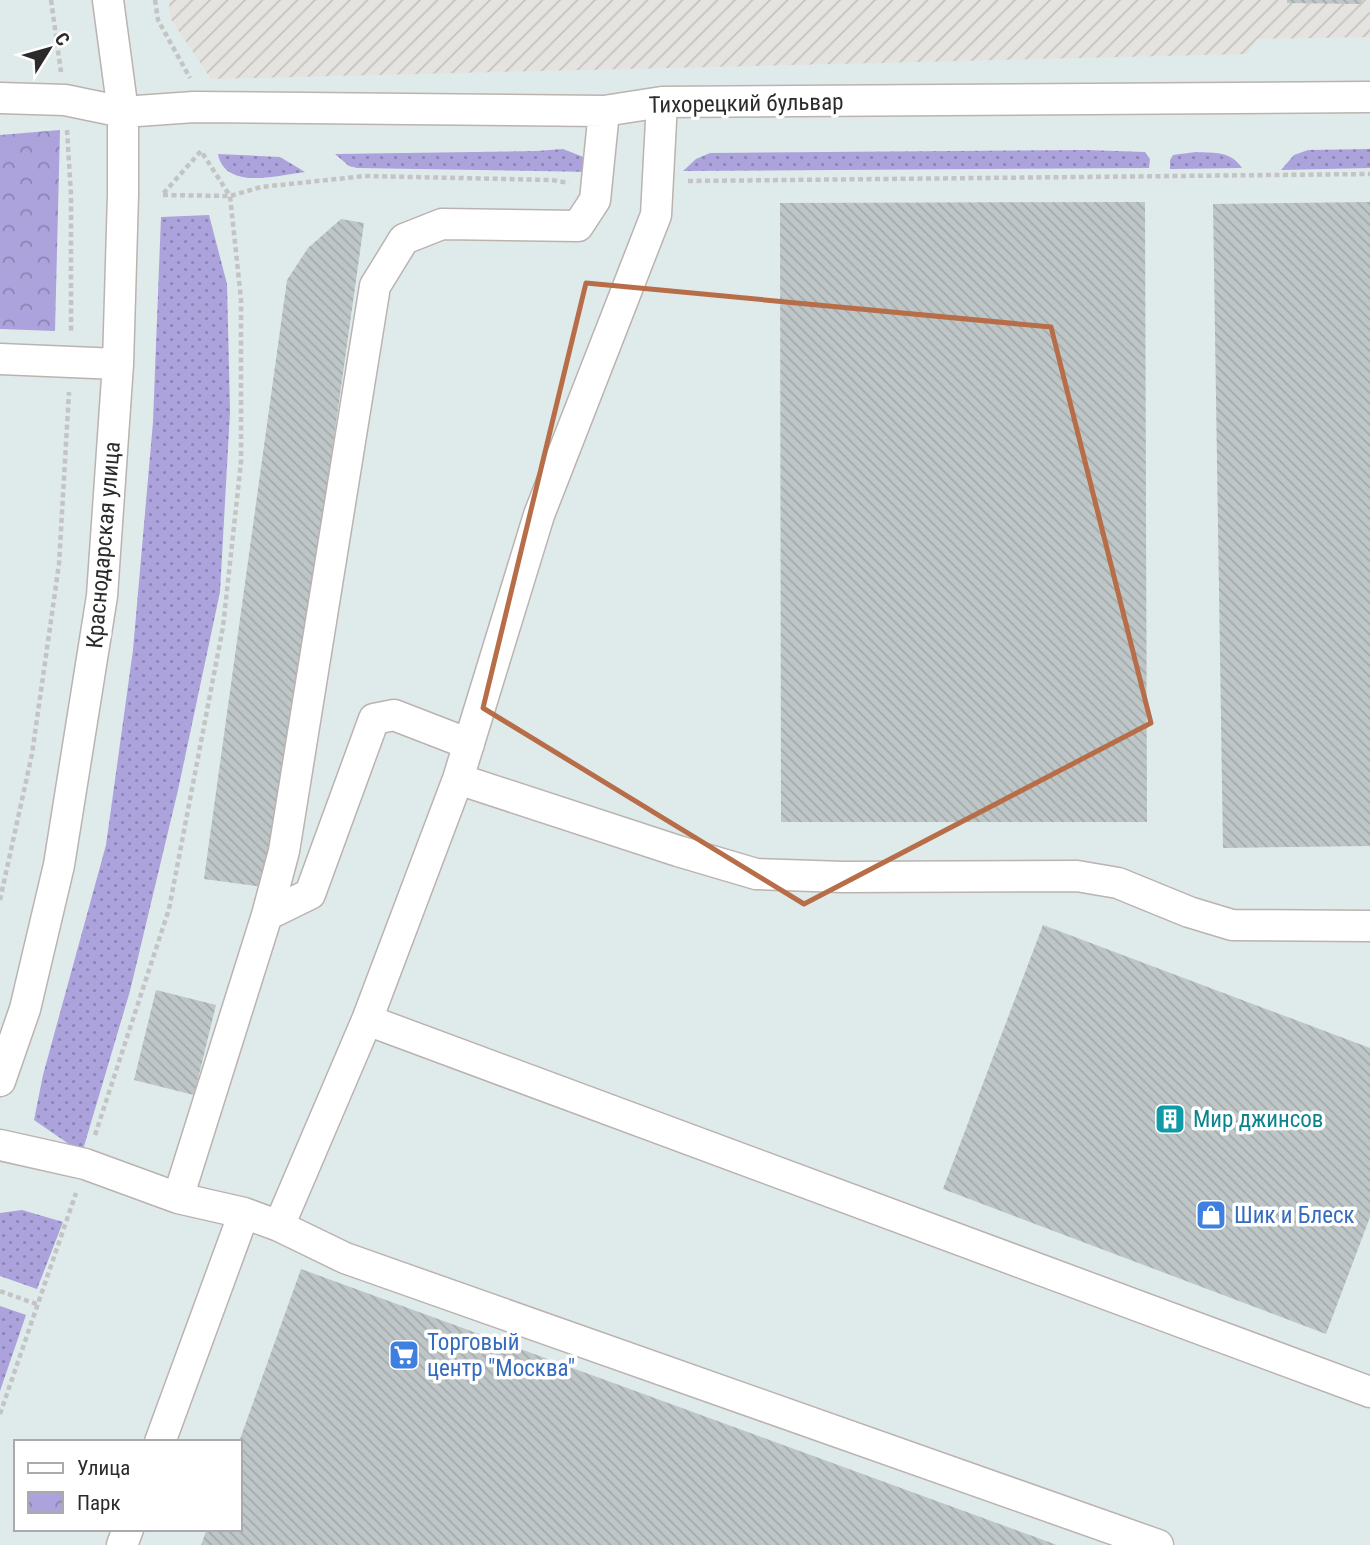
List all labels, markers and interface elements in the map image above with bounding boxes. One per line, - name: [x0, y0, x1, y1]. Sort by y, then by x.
- north arrow: [14, 14, 84, 84]
- text: С: [50, 28, 75, 50]
- street label: Тихорецкий бульвар: [648, 88, 844, 119]
- street label: Краснодарская улица: [81, 441, 126, 650]
- building icon: Мир джинсов: [1153, 1102, 1187, 1136]
- place label: Мир джинсов: [1193, 1106, 1323, 1133]
- shop icon: Шик и Блеск: [1194, 1198, 1228, 1232]
- place label: Шик и Блеск: [1234, 1202, 1355, 1229]
- place label: Торговый центр "Москва": [427, 1329, 575, 1382]
- supermarket icon: Торговый центр "Москва": [387, 1338, 421, 1372]
- legend: [14, 1440, 242, 1531]
- text: Улица: [77, 1456, 130, 1480]
- text: Парк: [77, 1491, 121, 1515]

